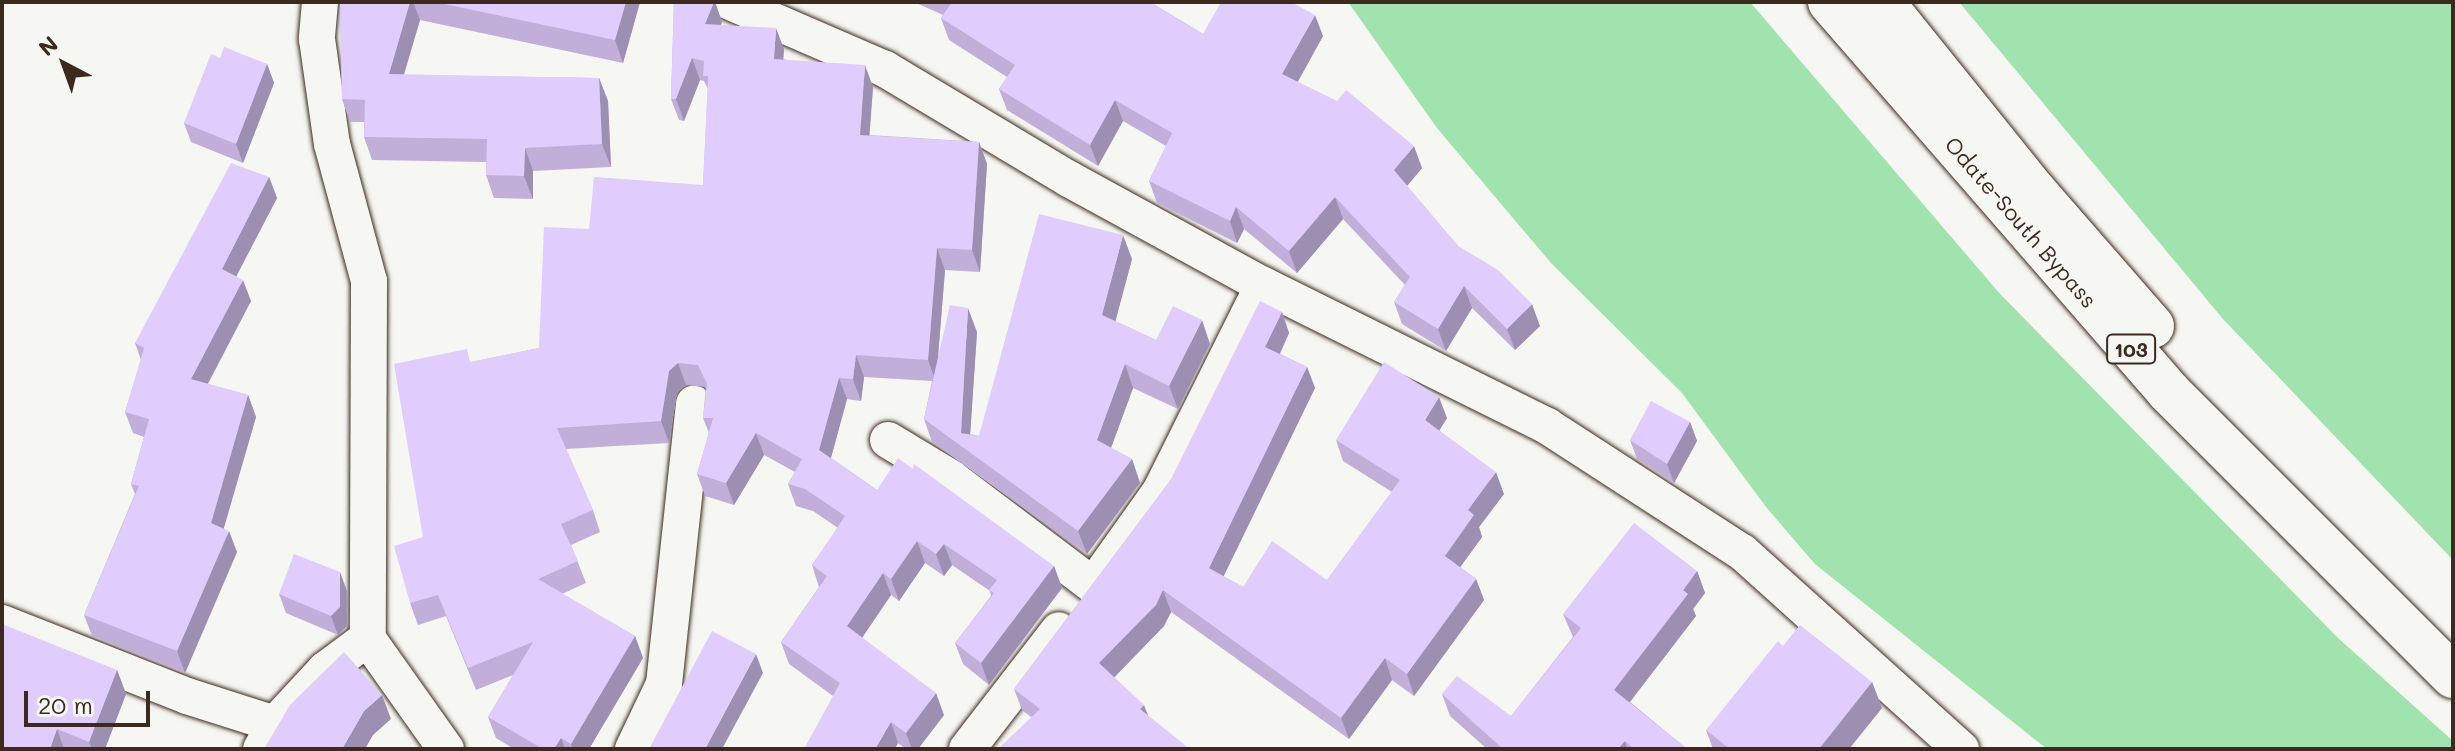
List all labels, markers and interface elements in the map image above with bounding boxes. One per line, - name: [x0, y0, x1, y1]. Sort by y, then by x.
- north arrow: [24, 24, 104, 104]
- text: N: [32, 29, 64, 62]
- street label: Odate-South Bypass: [1940, 131, 2102, 313]
- road number: 103: [2105, 333, 2157, 365]
- scale bar: [28, 675, 154, 725]
- text: 20 m: [38, 689, 93, 720]

